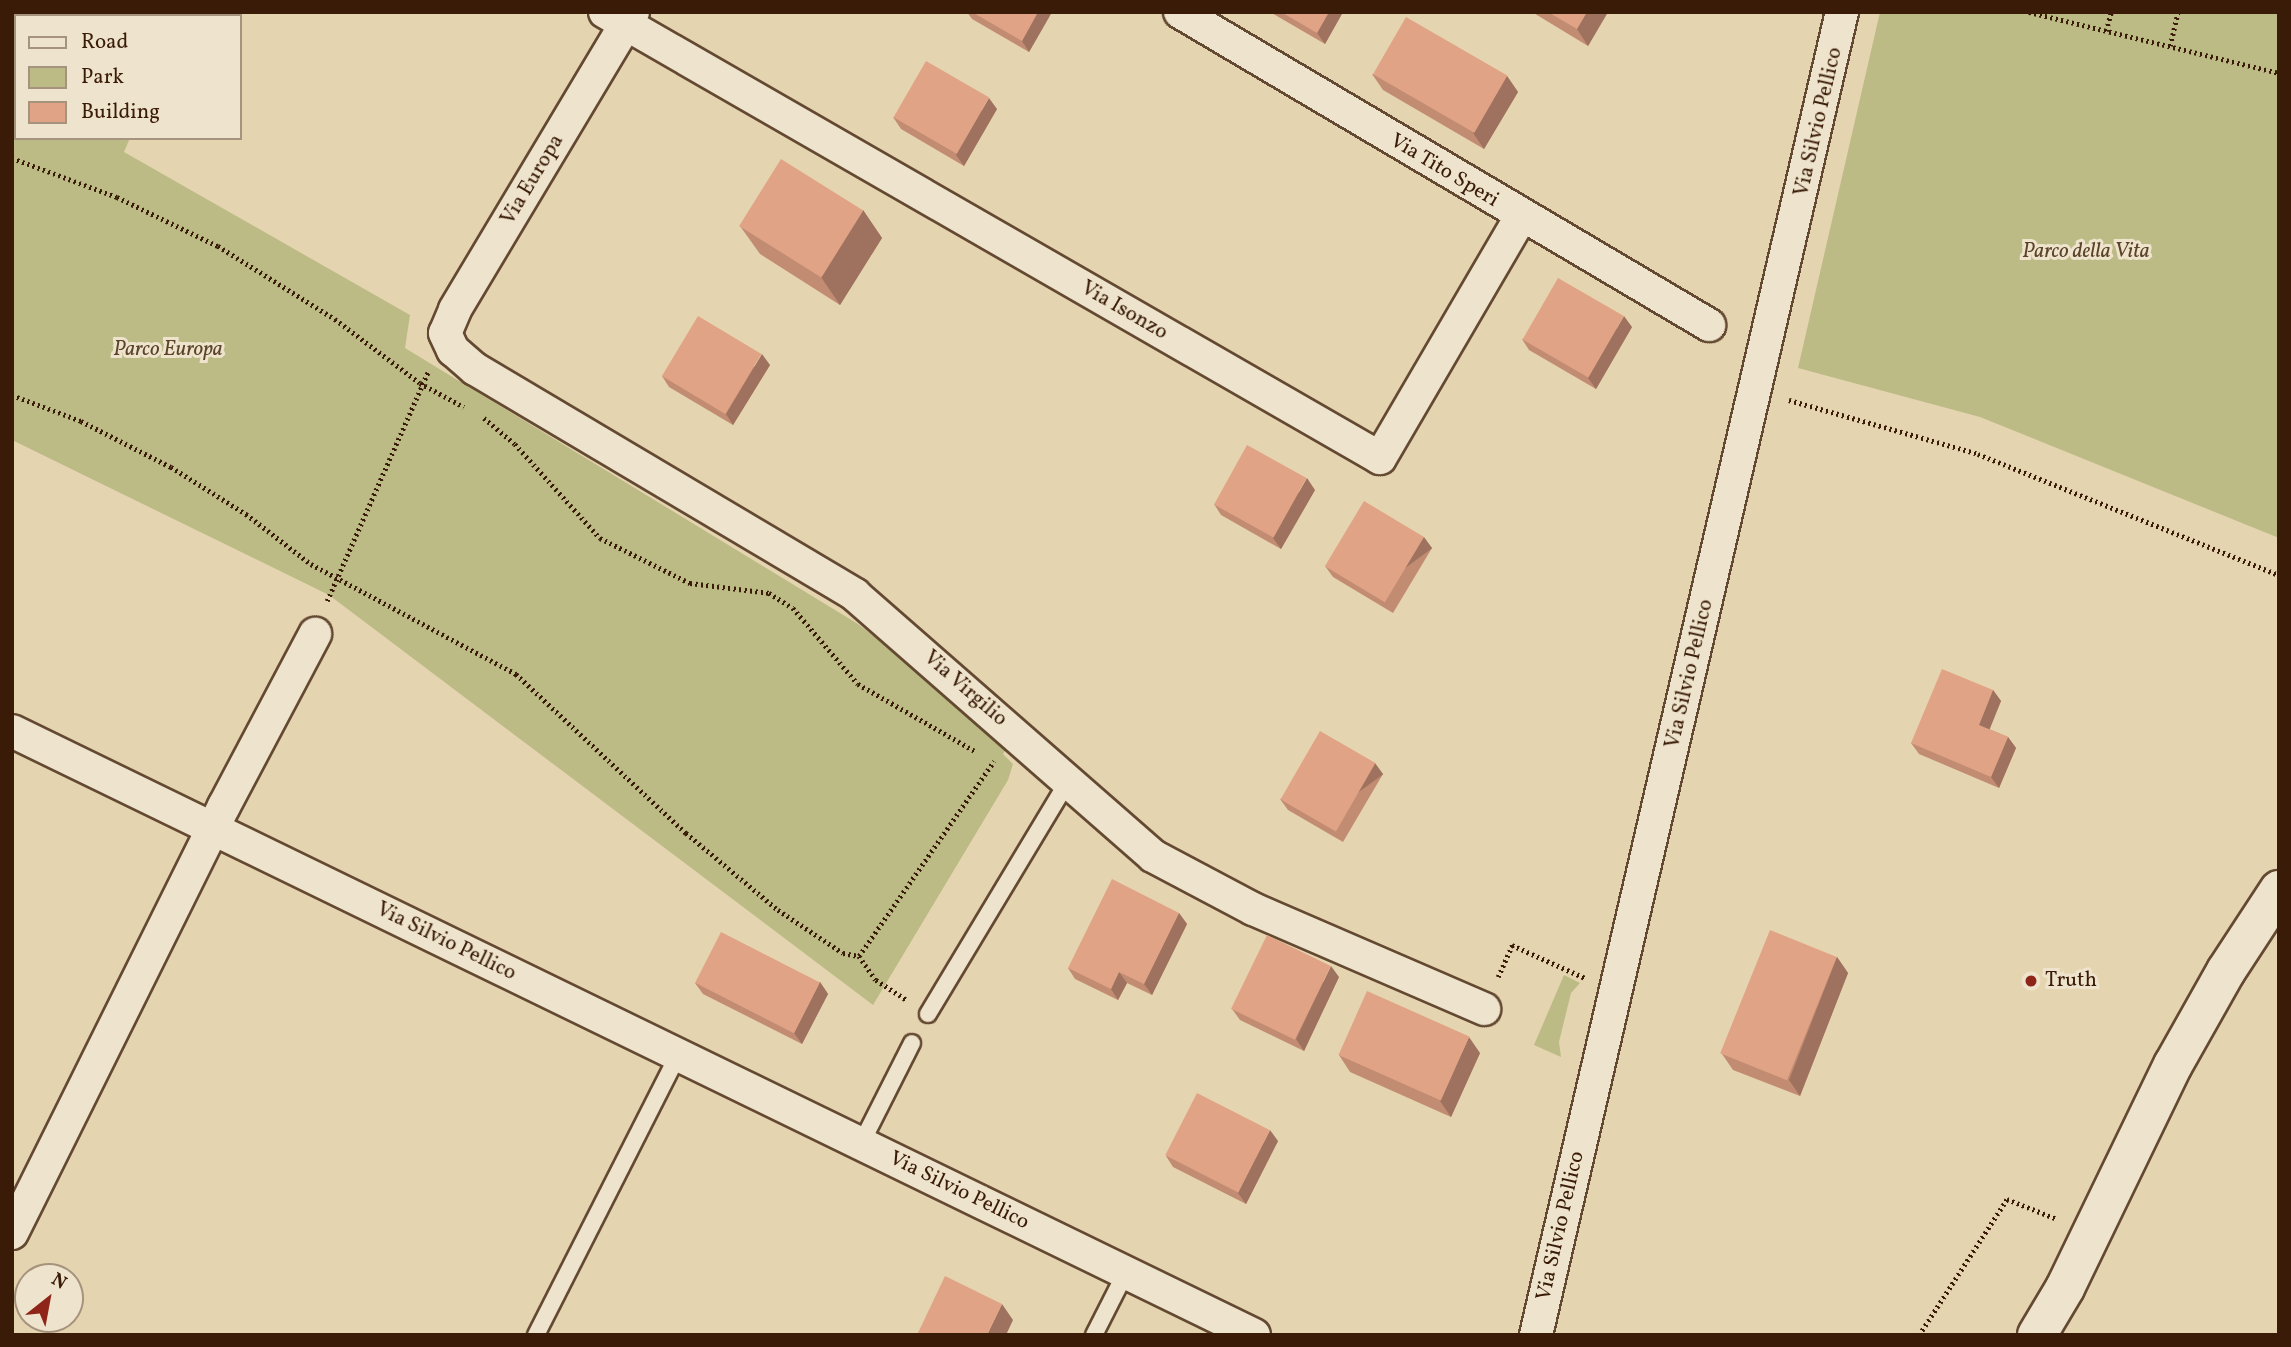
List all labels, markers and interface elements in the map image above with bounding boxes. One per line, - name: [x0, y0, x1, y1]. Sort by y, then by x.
- legend: [14, 14, 242, 140]
- text: Road: [81, 28, 128, 57]
- street label: Via Silvio Pellico: [1790, 45, 1848, 199]
- text: Park: [81, 63, 124, 92]
- text: Building: [81, 98, 160, 127]
- street label: Via Tito Speri: [1385, 128, 1503, 214]
- street label: Via Europa: [496, 130, 570, 230]
- park label: Parco della Vita: [2022, 239, 2150, 265]
- street label: Via Isonzo: [1076, 276, 1172, 346]
- park label: Parco Europa: [113, 337, 223, 363]
- street label: Via Silvio Pellico: [1661, 597, 1719, 751]
- street label: Via Virgilio: [918, 645, 1012, 733]
- street label: Via Silvio Pellico: [372, 897, 520, 987]
- place label: Truth: [2045, 968, 2097, 994]
- marker: Truth: [2023, 973, 2039, 989]
- street label: Via Silvio Pellico: [885, 1146, 1033, 1236]
- street label: Via Silvio Pellico: [1532, 1149, 1590, 1303]
- north arrow: [14, 1263, 84, 1333]
- text: N: [46, 1267, 71, 1296]

